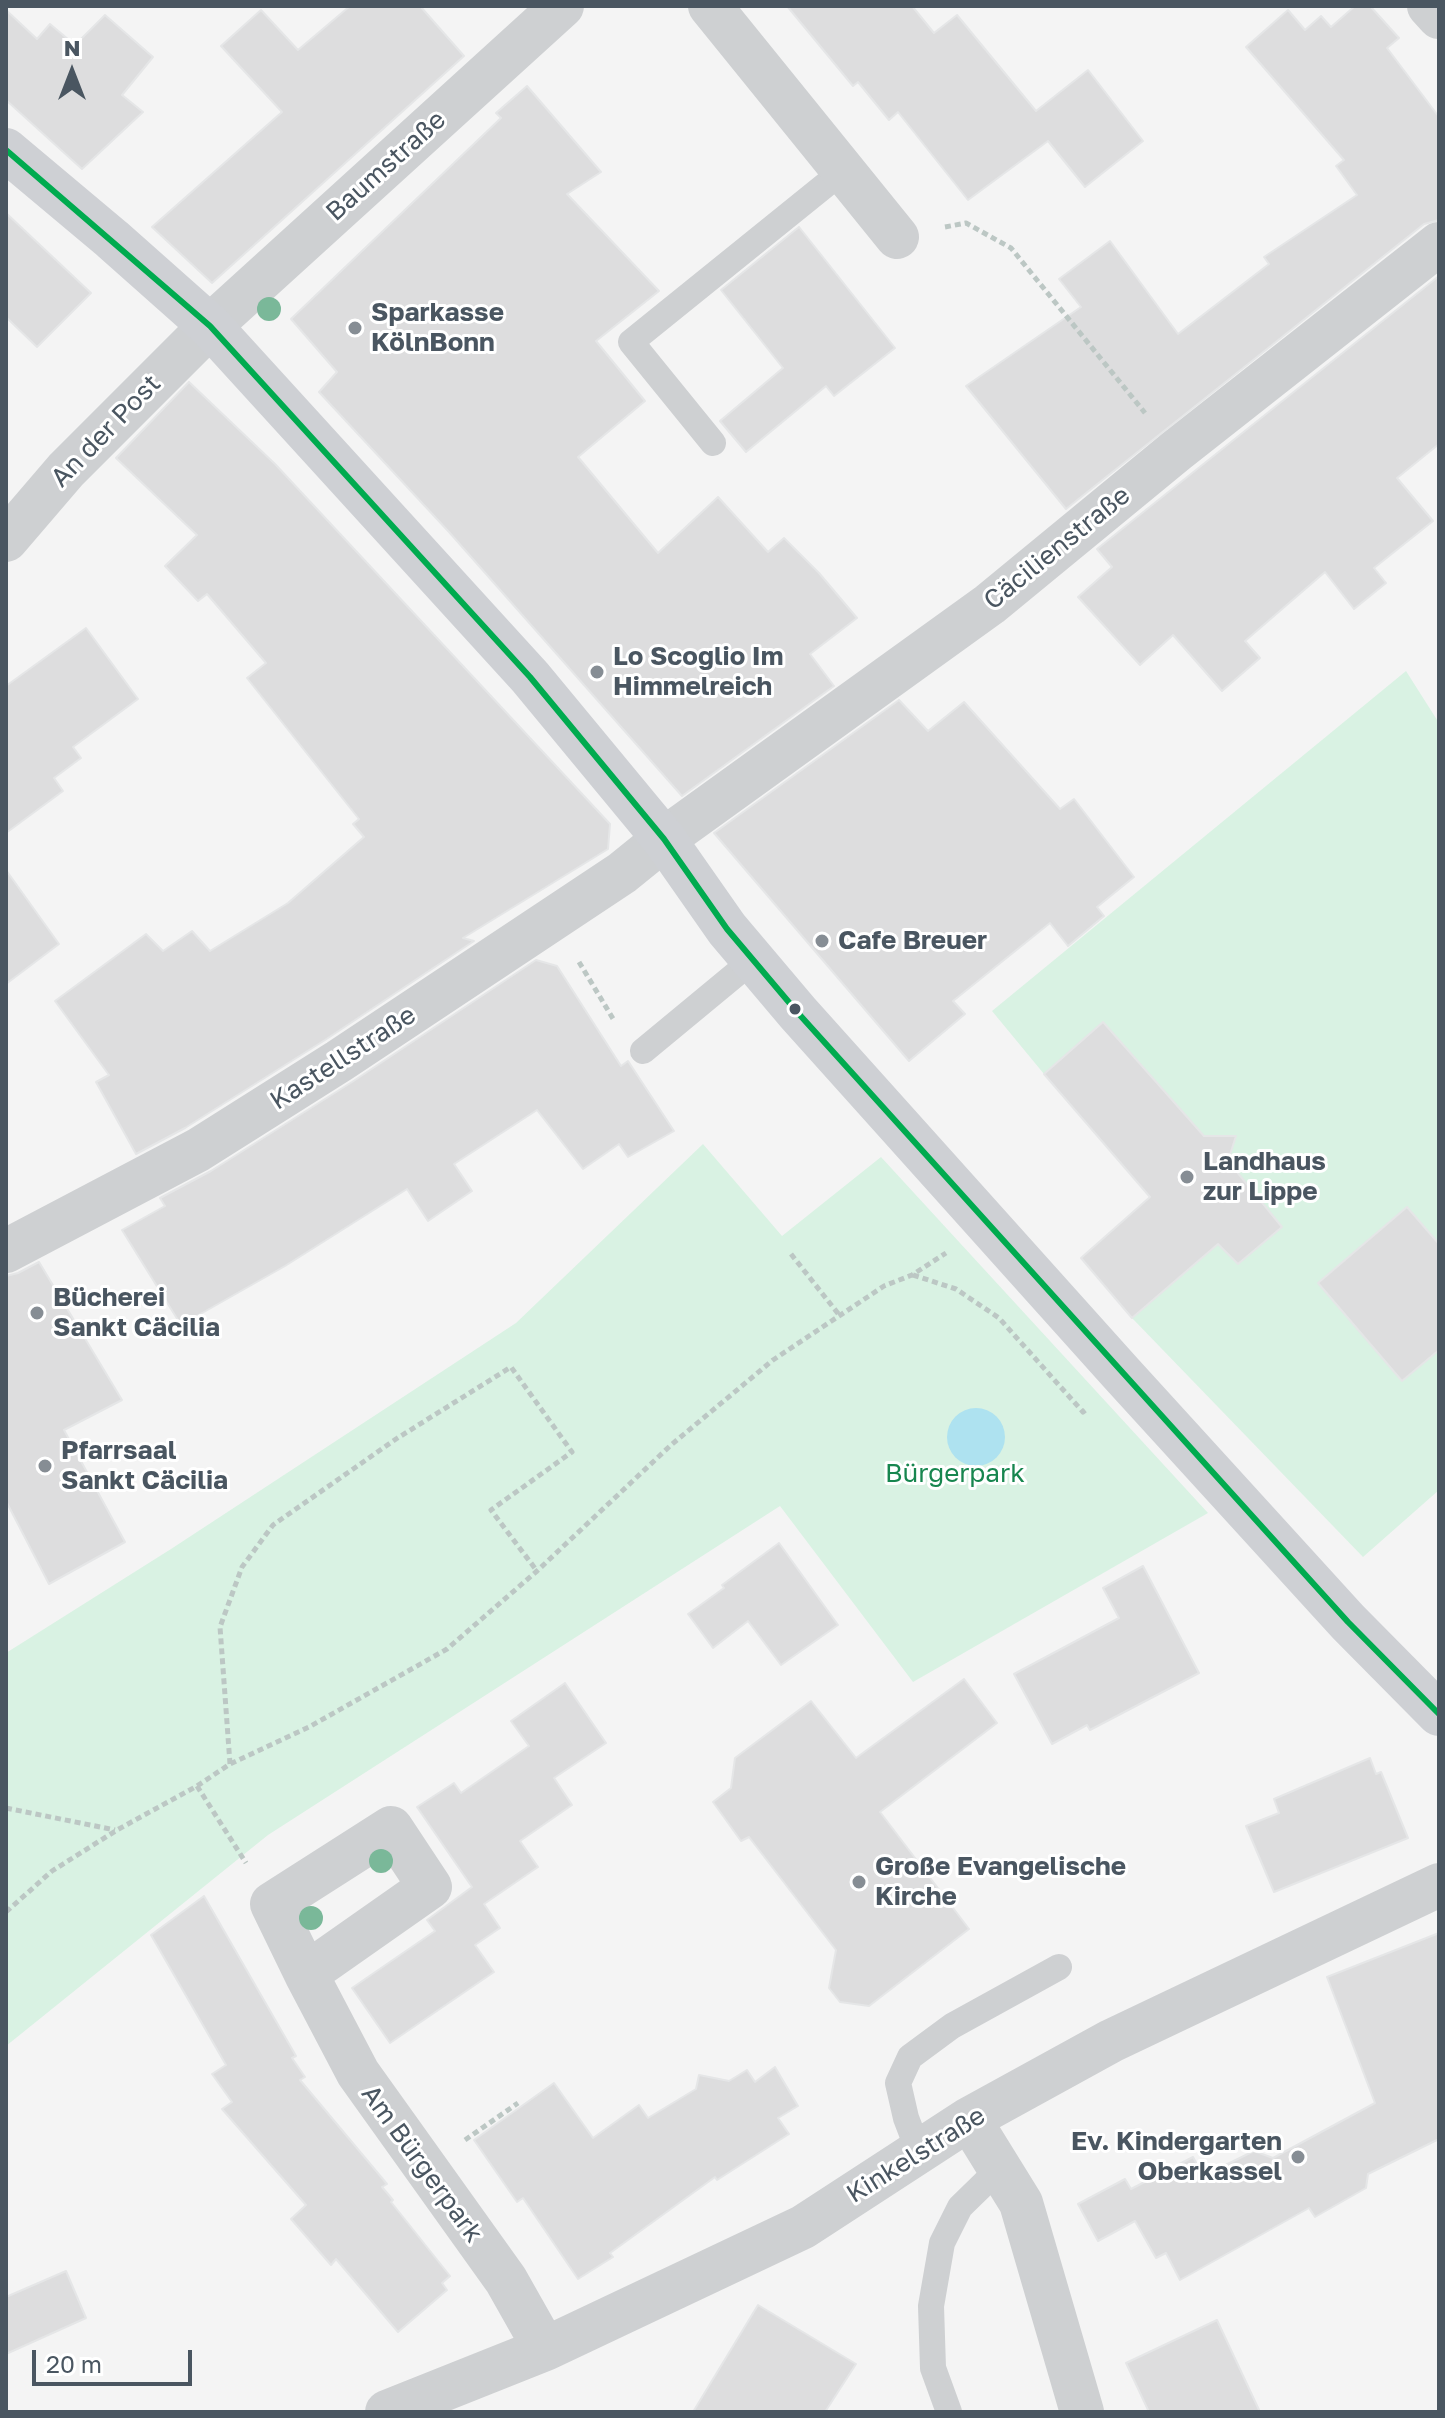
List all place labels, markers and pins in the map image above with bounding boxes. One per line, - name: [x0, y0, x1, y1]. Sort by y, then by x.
- place label: Sparkasse KölnBonn: [371, 297, 504, 358]
- marker: Sparkasse KölnBonn: [346, 319, 364, 337]
- place label: Lo Scoglio Im Himmelreich: [613, 641, 783, 702]
- marker: Lo Scoglio Im Himmelreich: [588, 663, 606, 681]
- place label: Cafe Breuer: [838, 925, 987, 957]
- marker: Cafe Breuer: [813, 932, 831, 950]
- unlabelled marker: [787, 1001, 803, 1017]
- place label: Landhaus zur Lippe: [1203, 1146, 1326, 1208]
- marker: Landhaus zur Lippe: [1178, 1168, 1196, 1186]
- place label: Bücherei Sankt Cäcilia: [53, 1282, 220, 1344]
- marker: Bücherei Sankt Cäcilia: [28, 1304, 46, 1322]
- place label: Pfarrsaal Sankt Cäcilia: [61, 1435, 228, 1496]
- marker: Pfarrsaal Sankt Cäcilia: [36, 1457, 54, 1475]
- place label: Große Evangelische Kirche: [875, 1851, 1126, 1912]
- marker: Große Evangelische Kirche: [850, 1873, 868, 1891]
- place label: Ev. Kindergarten Oberkassel: [1071, 2126, 1282, 2188]
- marker: Ev. Kindergarten Oberkassel: [1289, 2148, 1307, 2166]

